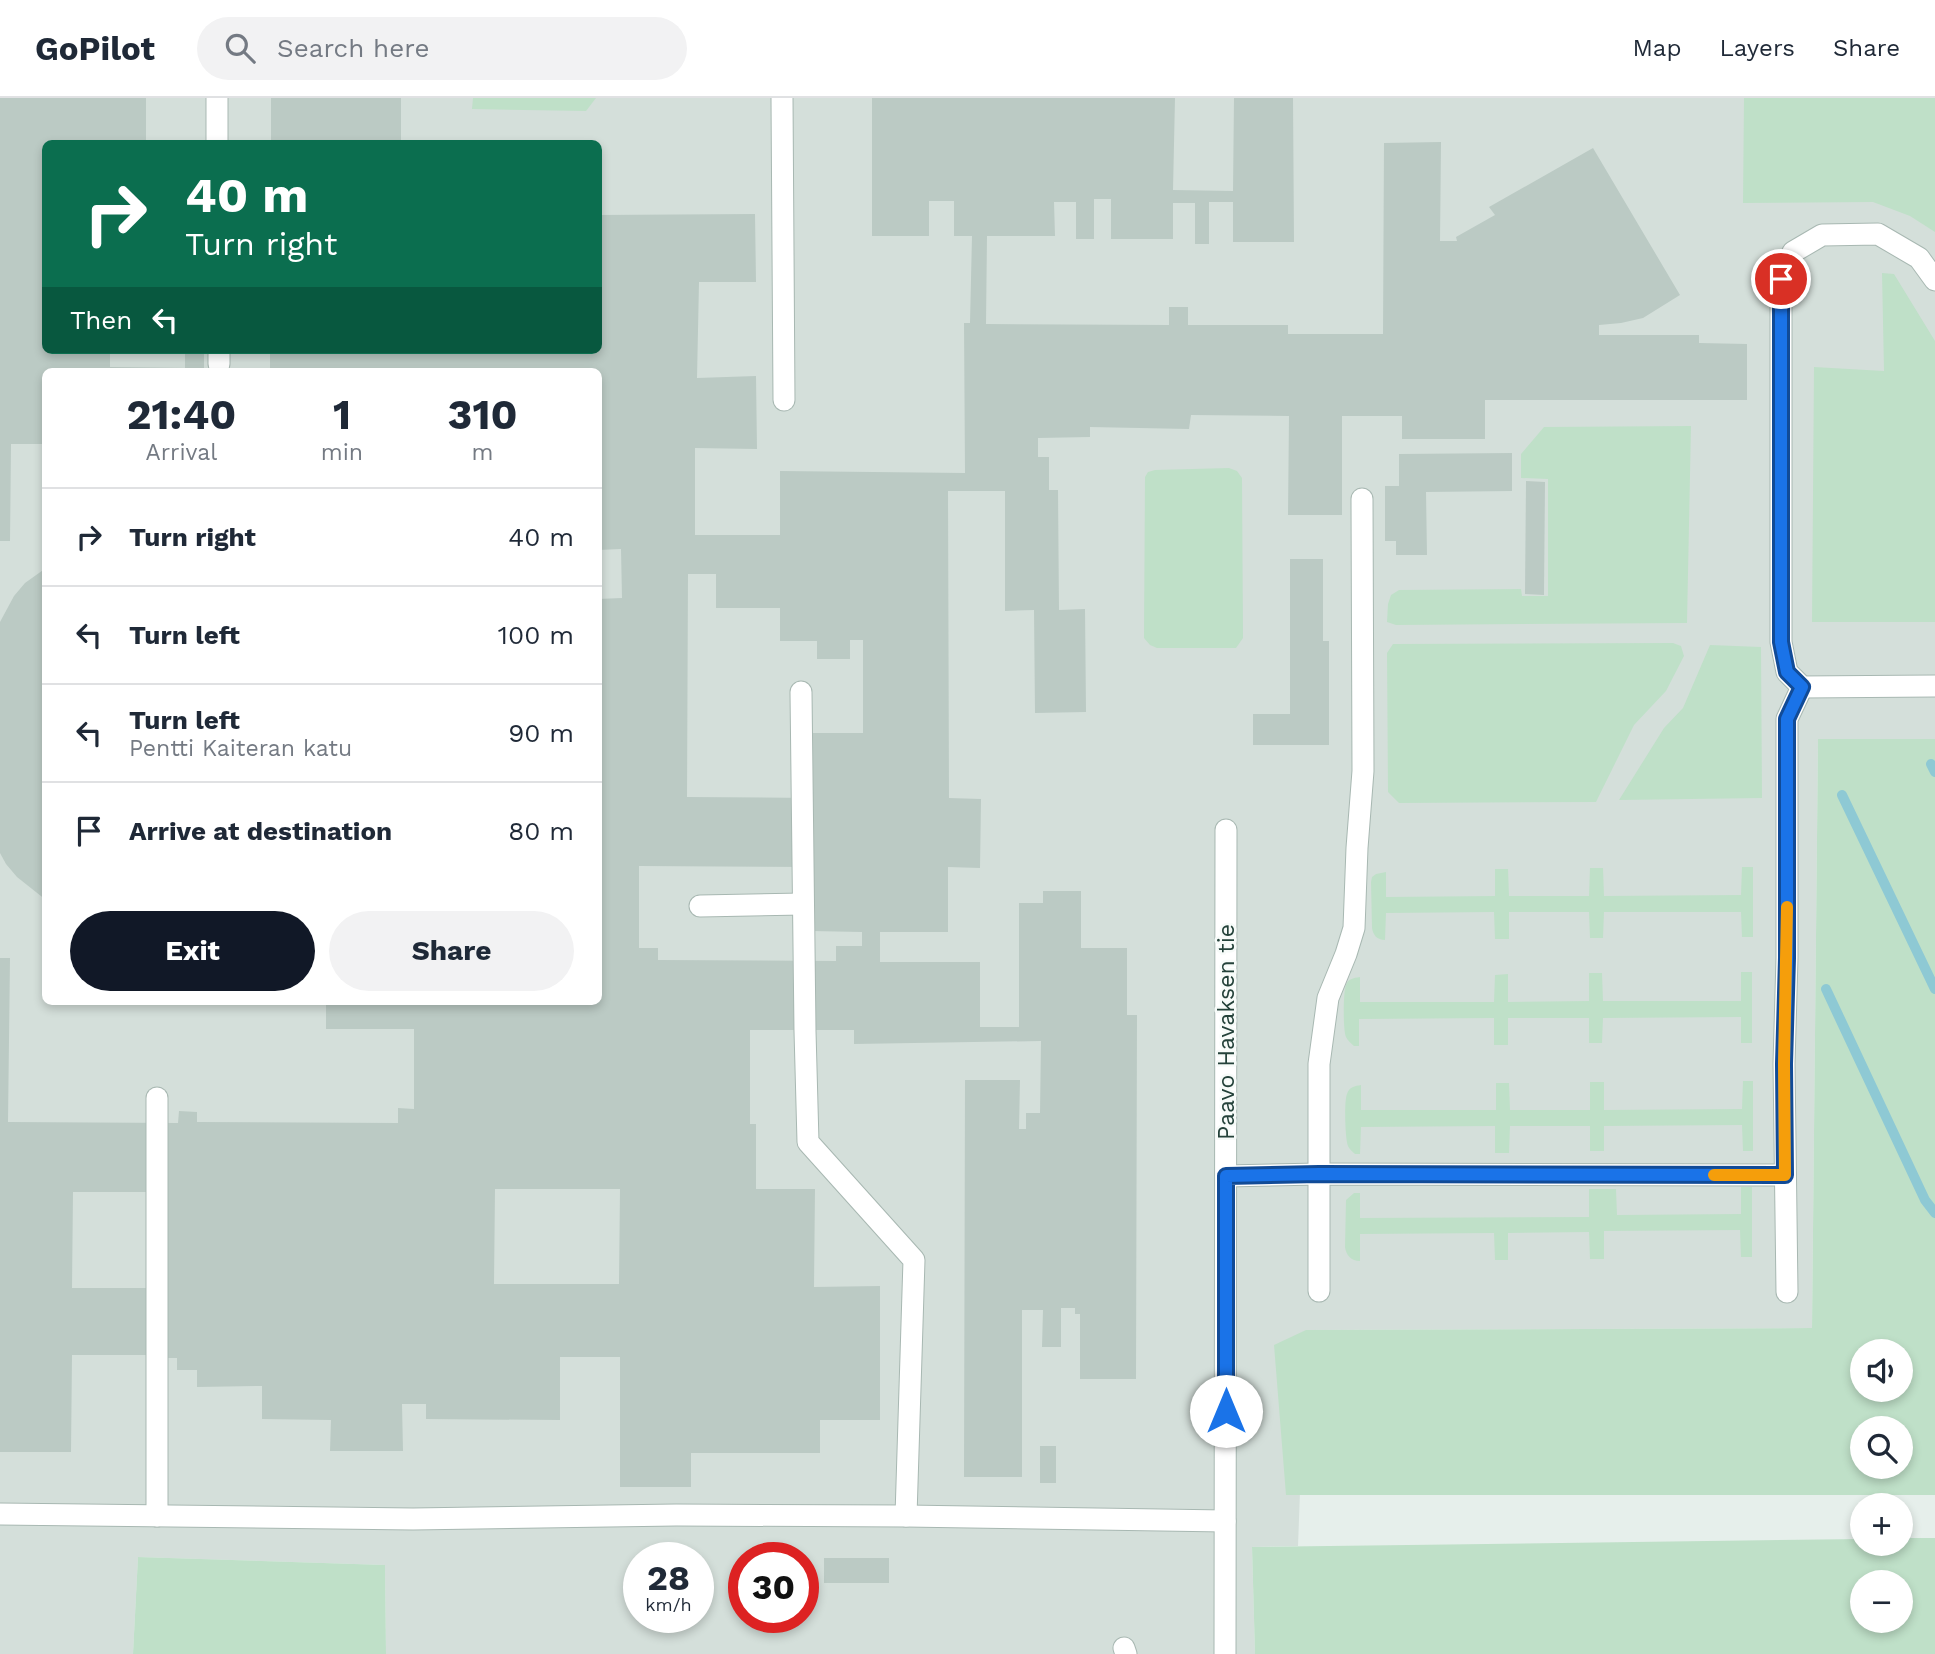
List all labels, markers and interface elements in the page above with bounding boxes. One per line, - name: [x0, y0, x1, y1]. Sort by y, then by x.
- search box: [197, 17, 687, 80]
- text: GoPilot: [35, 29, 155, 68]
- icon: search: [221, 29, 259, 67]
- text: Search here: [277, 33, 429, 63]
- text: Map: [1633, 34, 1681, 62]
- text: Layers: [1719, 34, 1795, 62]
- text: Share: [1833, 34, 1900, 62]
- text: 40 m: [185, 166, 308, 224]
- icon: right: [70, 168, 161, 259]
- text: Turn right: [185, 225, 337, 263]
- pin: [1751, 249, 1811, 309]
- icon: arrive: [1762, 260, 1800, 298]
- icon: left: [146, 301, 184, 339]
- text: Then: [70, 305, 132, 335]
- text: 21:40: [126, 390, 236, 439]
- text: 1: [333, 390, 351, 439]
- text: 310: [448, 390, 518, 439]
- text: Arrival: [146, 439, 217, 466]
- text: min: [321, 439, 363, 466]
- text: m: [472, 439, 493, 466]
- icon: right: [70, 518, 108, 556]
- text: Turn right: [129, 522, 256, 552]
- text: 40 m: [508, 522, 574, 552]
- icon: left: [70, 616, 108, 654]
- text: Turn left: [129, 620, 240, 650]
- text: 100 m: [498, 620, 574, 650]
- text: Turn left: [129, 705, 240, 735]
- icon: left: [70, 714, 108, 752]
- text: 90 m: [508, 718, 574, 748]
- text: Pentti Kaiteran katu: [129, 735, 352, 762]
- icon: arrive: [70, 812, 108, 850]
- text: Arrive at destination: [129, 816, 392, 846]
- text: 80 m: [508, 816, 574, 846]
- button: Exit: [70, 911, 315, 991]
- button: Share: [329, 911, 574, 991]
- street label: Paavo Havaksen tie: [1213, 924, 1240, 1140]
- map controls: [1850, 1339, 1913, 1633]
- button: sound: [1850, 1339, 1913, 1402]
- position arrow: [1189, 1374, 1263, 1448]
- button: search: [1850, 1416, 1913, 1479]
- button: +: [1850, 1493, 1913, 1556]
- speed limit sign: 30: [728, 1542, 819, 1633]
- text: 28: [647, 1557, 690, 1599]
- button: −: [1850, 1570, 1913, 1633]
- text: km/h: [645, 1594, 692, 1615]

